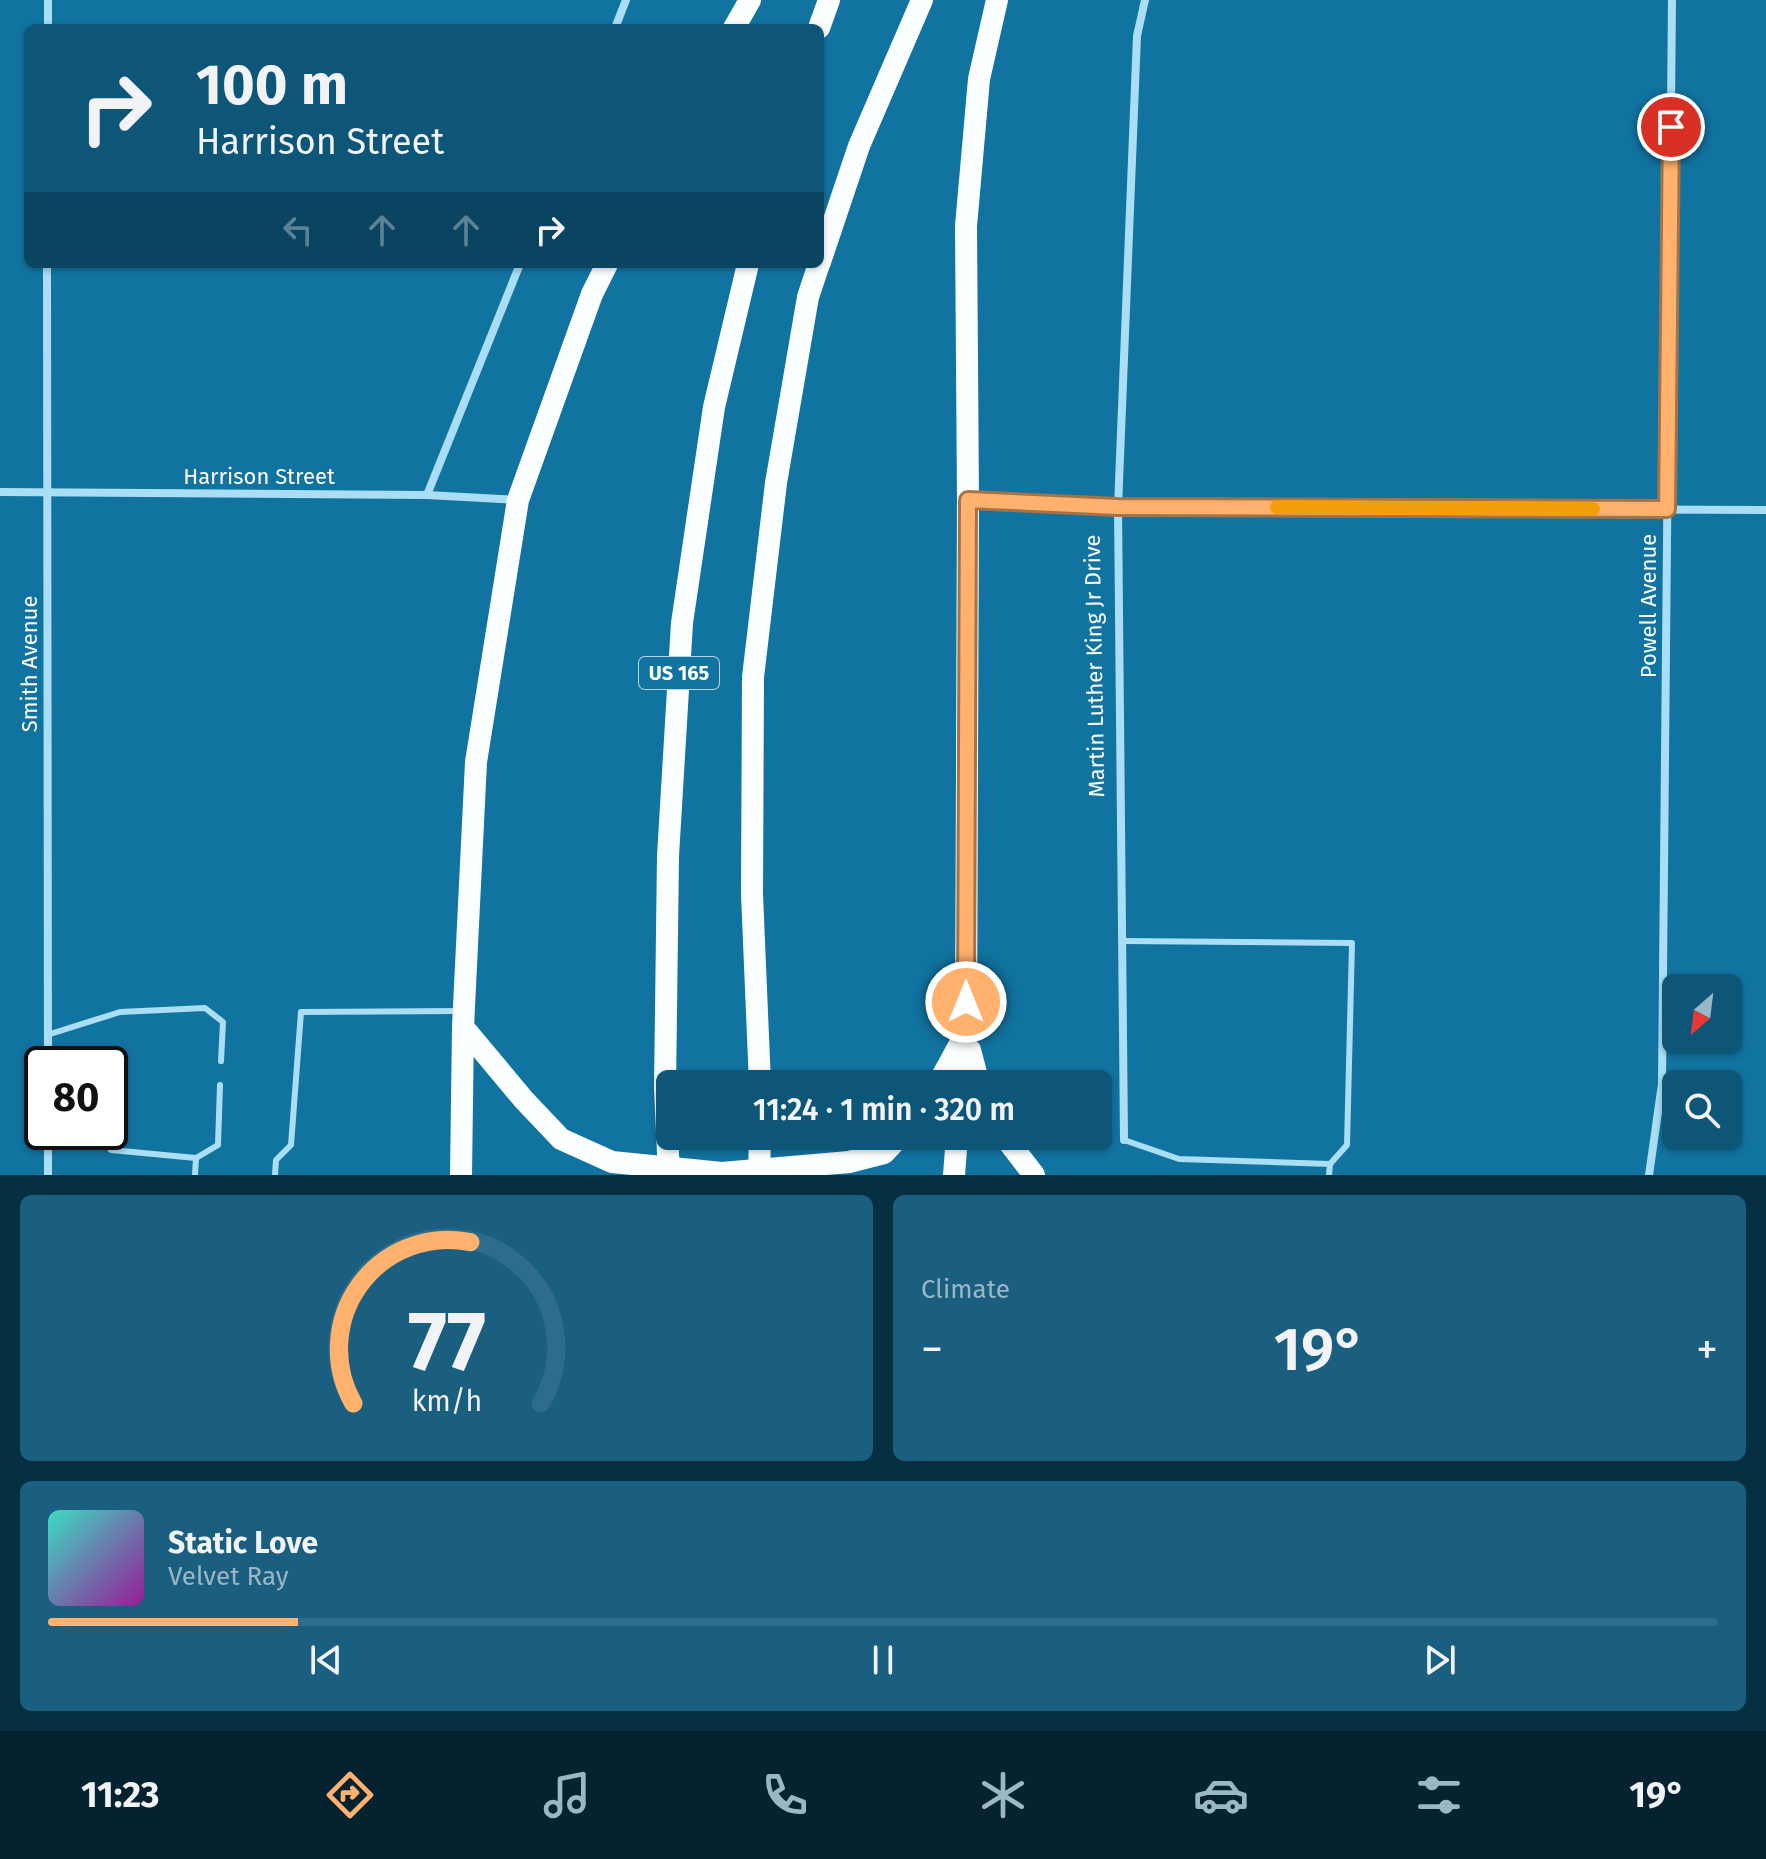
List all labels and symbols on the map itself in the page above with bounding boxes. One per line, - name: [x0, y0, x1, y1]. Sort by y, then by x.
- pin: [1637, 93, 1705, 161]
- street label: Harrison Street: [183, 463, 335, 490]
- street label: Martin Luther King Jr Drive: [1079, 534, 1110, 798]
- street label: Powell Avenue: [1635, 534, 1662, 678]
- street label: Smith Avenue: [16, 596, 43, 732]
- road number: US 165: [639, 657, 719, 689]
- position arrow: [924, 960, 1008, 1044]
- north arrow: [1662, 974, 1742, 1054]
- speed limit sign: 80: [24, 1046, 128, 1150]

